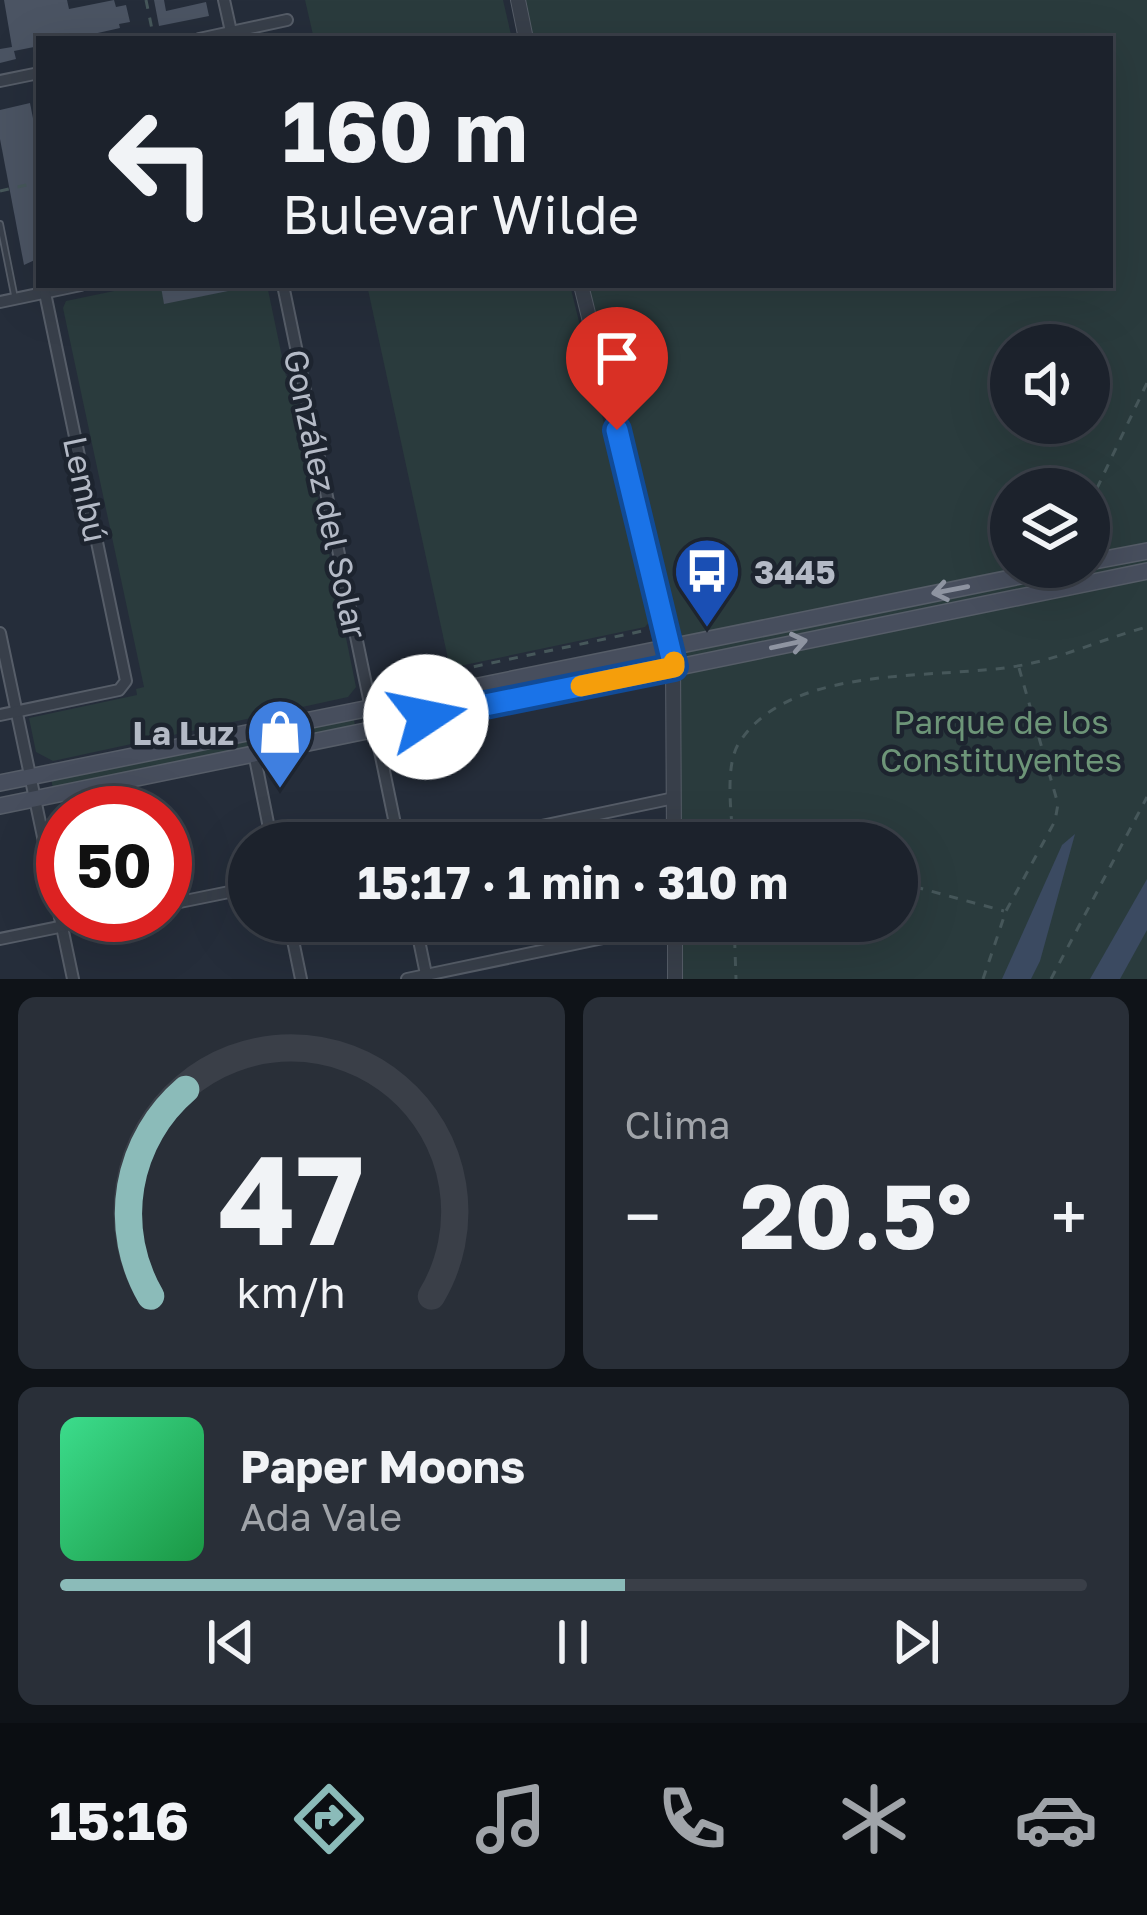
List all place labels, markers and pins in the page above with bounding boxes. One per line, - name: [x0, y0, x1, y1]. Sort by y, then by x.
- pin: [566, 307, 668, 430]
- bus stop icon: 3445: [672, 536, 742, 630]
- place label: 3445: [754, 552, 836, 591]
- shop icon: La Luz: [245, 697, 315, 791]
- place label: La Luz: [133, 713, 234, 752]

